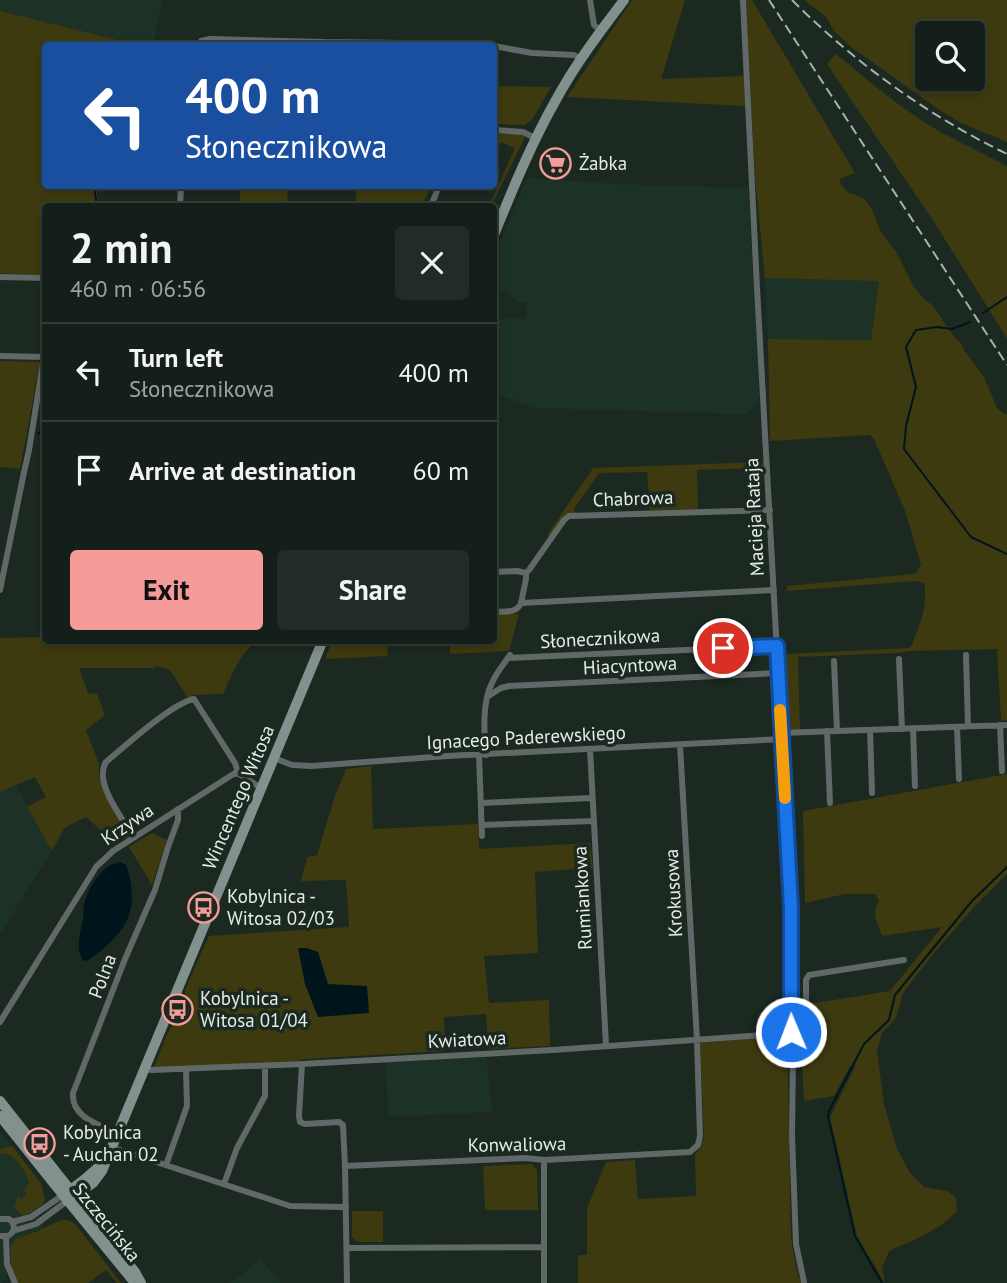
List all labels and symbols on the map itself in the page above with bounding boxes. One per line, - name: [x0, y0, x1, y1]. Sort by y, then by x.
- supermarket icon: Żabka: [539, 146, 573, 180]
- place label: Żabka: [579, 151, 627, 175]
- street label: Macieja Rataja: [739, 457, 769, 577]
- street label: Chabrowa: [592, 485, 674, 511]
- pin: [693, 618, 753, 678]
- street label: Słonecznikowa: [539, 623, 661, 653]
- street label: Hiacyntowa: [582, 651, 678, 679]
- street label: Ignacego Paderewskiego: [426, 720, 626, 754]
- street label: Wincentego Witosa: [197, 721, 279, 873]
- street label: Krzywa: [96, 798, 158, 850]
- street label: Rumiankowa: [567, 845, 597, 951]
- street label: Krokusowa: [659, 848, 687, 938]
- place label: Kobylnica - Witosa 02/03: [227, 884, 335, 930]
- bus stop icon: Kobylnica - Witosa 02/03: [187, 890, 221, 924]
- street label: Polna: [83, 950, 121, 1002]
- place label: Kobylnica - Witosa 01/04: [200, 986, 308, 1032]
- bus stop icon: Kobylnica - Witosa 01/04: [160, 992, 194, 1026]
- position arrow: [754, 995, 828, 1069]
- street label: Kwiatowa: [427, 1025, 507, 1053]
- place label: Kobylnica - Auchan 02: [63, 1120, 159, 1166]
- bus stop icon: Kobylnica - Auchan 02: [23, 1126, 57, 1160]
- street label: Konwaliowa: [467, 1131, 567, 1157]
- street label: Szczecińska: [68, 1178, 146, 1266]

